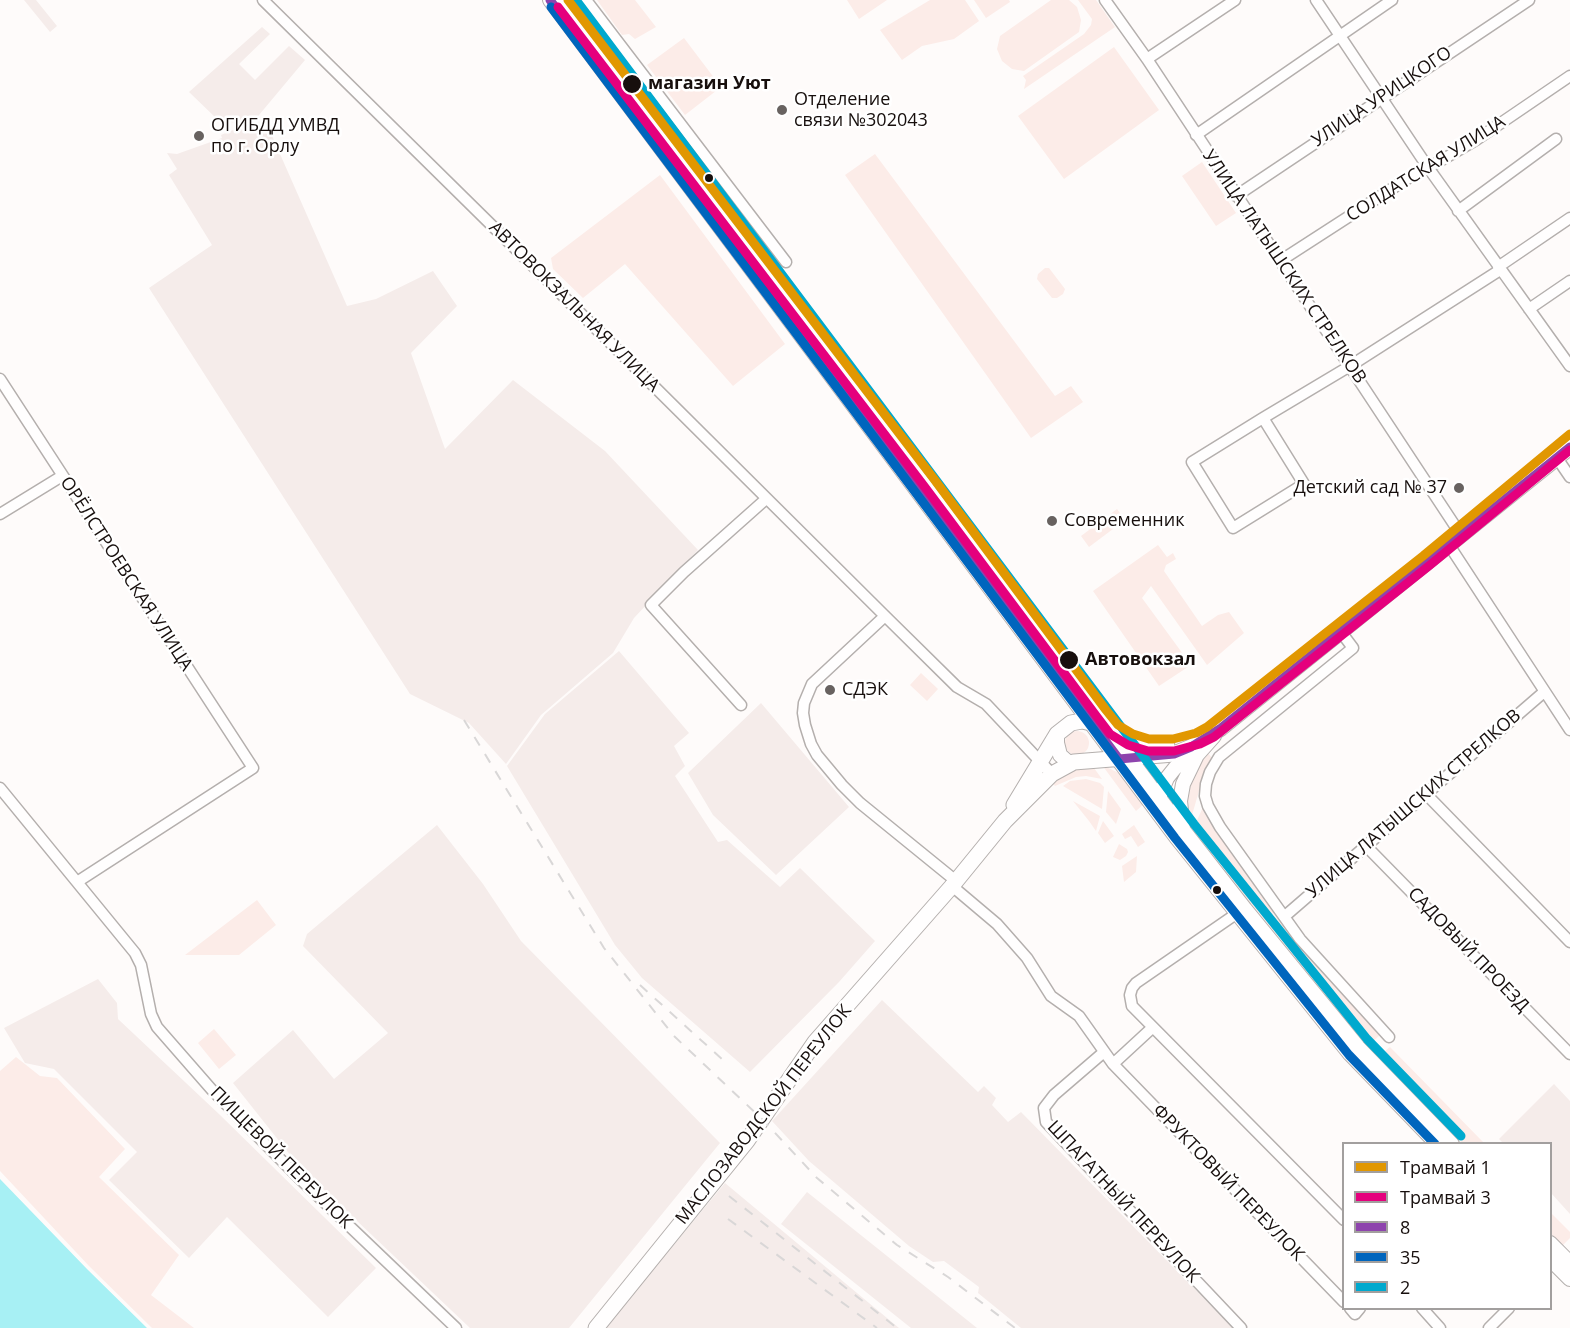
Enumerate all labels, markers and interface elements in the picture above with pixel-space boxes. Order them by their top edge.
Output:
street label: УЛИЦА УРИЦКОГО [1308,42,1456,152]
marker: магазин Уют [621,73,643,95]
place label: магазин Уют [648,73,771,95]
place label: Отделение связи №302043 [794,89,928,132]
marker: Отделение связи №302043 [775,103,789,117]
street label: СОЛДАТСКАЯ УЛИЦА [1342,111,1510,227]
place label: ОГИБДД УМВД по г. Орлу [211,115,340,158]
marker: ОГИБДД УМВД по г. Орлу [192,129,206,143]
street label: УЛИЦА ЛАТЫШСКИХ СТРЕЛКОВ [1198,146,1370,388]
unlabelled marker [703,172,715,184]
street label: АВТОВОКЗАЛЬНАЯ УЛИЦА [484,217,664,397]
street label: ОРЁЛСТРОЕВСКАЯ УЛИЦА [55,473,197,675]
place label: Детский сад № 37 [1293,477,1447,499]
marker: Детский сад № 37 [1452,481,1466,495]
place label: Современник [1064,510,1184,532]
marker: Современник [1045,514,1059,528]
marker: Автовокзал [1058,649,1080,671]
place label: Автовокзал [1085,649,1196,671]
place label: СДЭК [842,679,888,701]
marker: СДЭК [823,683,837,697]
street label: УЛИЦА ЛАТЫШСКИХ СТРЕЛКОВ [1302,705,1526,903]
street label: САДОВЫЙ ПРОЕЗД [1403,883,1533,1017]
unlabelled marker [1211,884,1223,896]
street label: МАСЛОЗАВОДСКОЙ ПЕРЕУЛОК [672,1001,856,1229]
street label: ПИЩЕВОЙ ПЕРЕУЛОК [205,1082,357,1234]
street label: ФРУКТОВЫЙ ПЕРЕУЛОК [1148,1100,1308,1266]
street label: ШПАГАТНЫЙ ПЕРЕУЛОК [1042,1117,1204,1287]
legend [1342,1142,1552,1310]
text: Трамвай 1 [1400,1155,1491,1179]
text: Трамвай 3 [1400,1185,1491,1209]
text: 8 [1400,1215,1410,1239]
text: 35 [1400,1245,1421,1269]
text: 2 [1400,1275,1410,1299]

